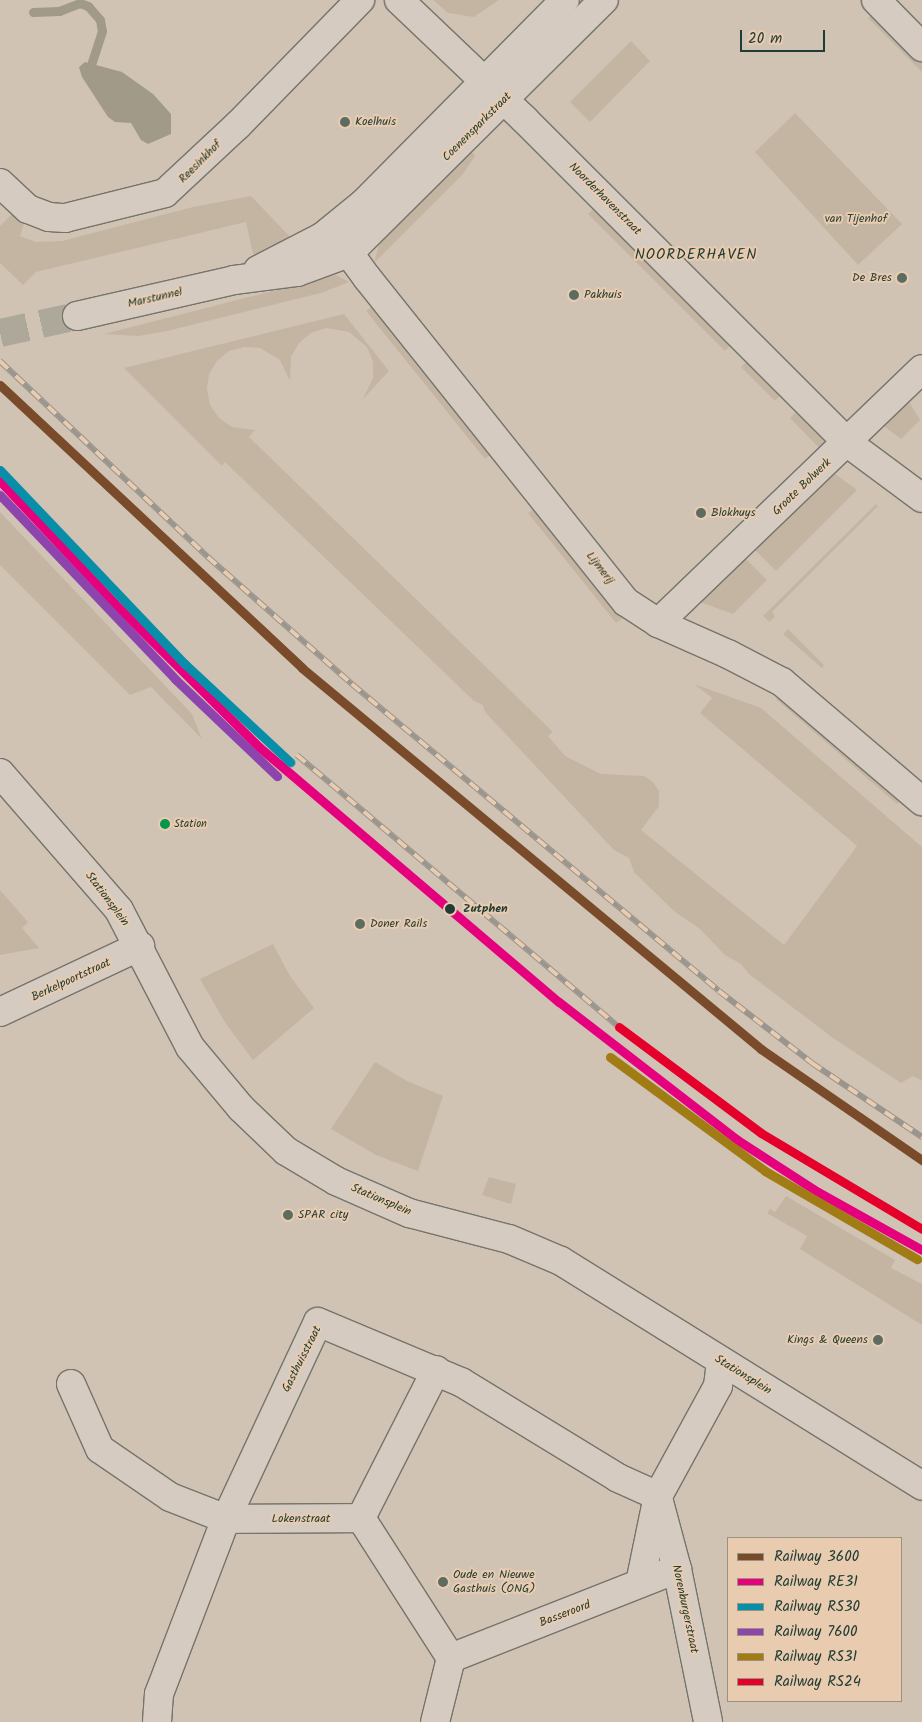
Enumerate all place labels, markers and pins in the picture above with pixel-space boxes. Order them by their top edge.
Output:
place label: Koelhuis [355,115,396,129]
marker: Koelhuis [339,116,351,128]
place label: De Bres [852,271,892,285]
marker: De Bres [896,272,908,284]
place label: Pakhuis [584,288,622,302]
marker: Pakhuis [568,289,580,301]
place label: Blokhuys [711,506,756,520]
marker: Blokhuys [695,507,707,519]
place label: Station [174,817,207,831]
marker: Station [160,819,170,829]
marker: Zutphen [441,900,459,918]
place label: Zutphen [463,902,508,916]
place label: Doner Rails [370,917,427,931]
marker: Doner Rails [354,918,366,930]
place label: SPAR city [298,1208,348,1222]
marker: SPAR city [282,1209,294,1221]
place label: Kings & Queens [787,1333,868,1347]
marker: Kings & Queens [872,1334,884,1346]
place label: Oude en Nieuwe Gasthuis (ONG) [453,1568,535,1596]
marker: Oude en Nieuwe Gasthuis (ONG) [437,1576,449,1588]

